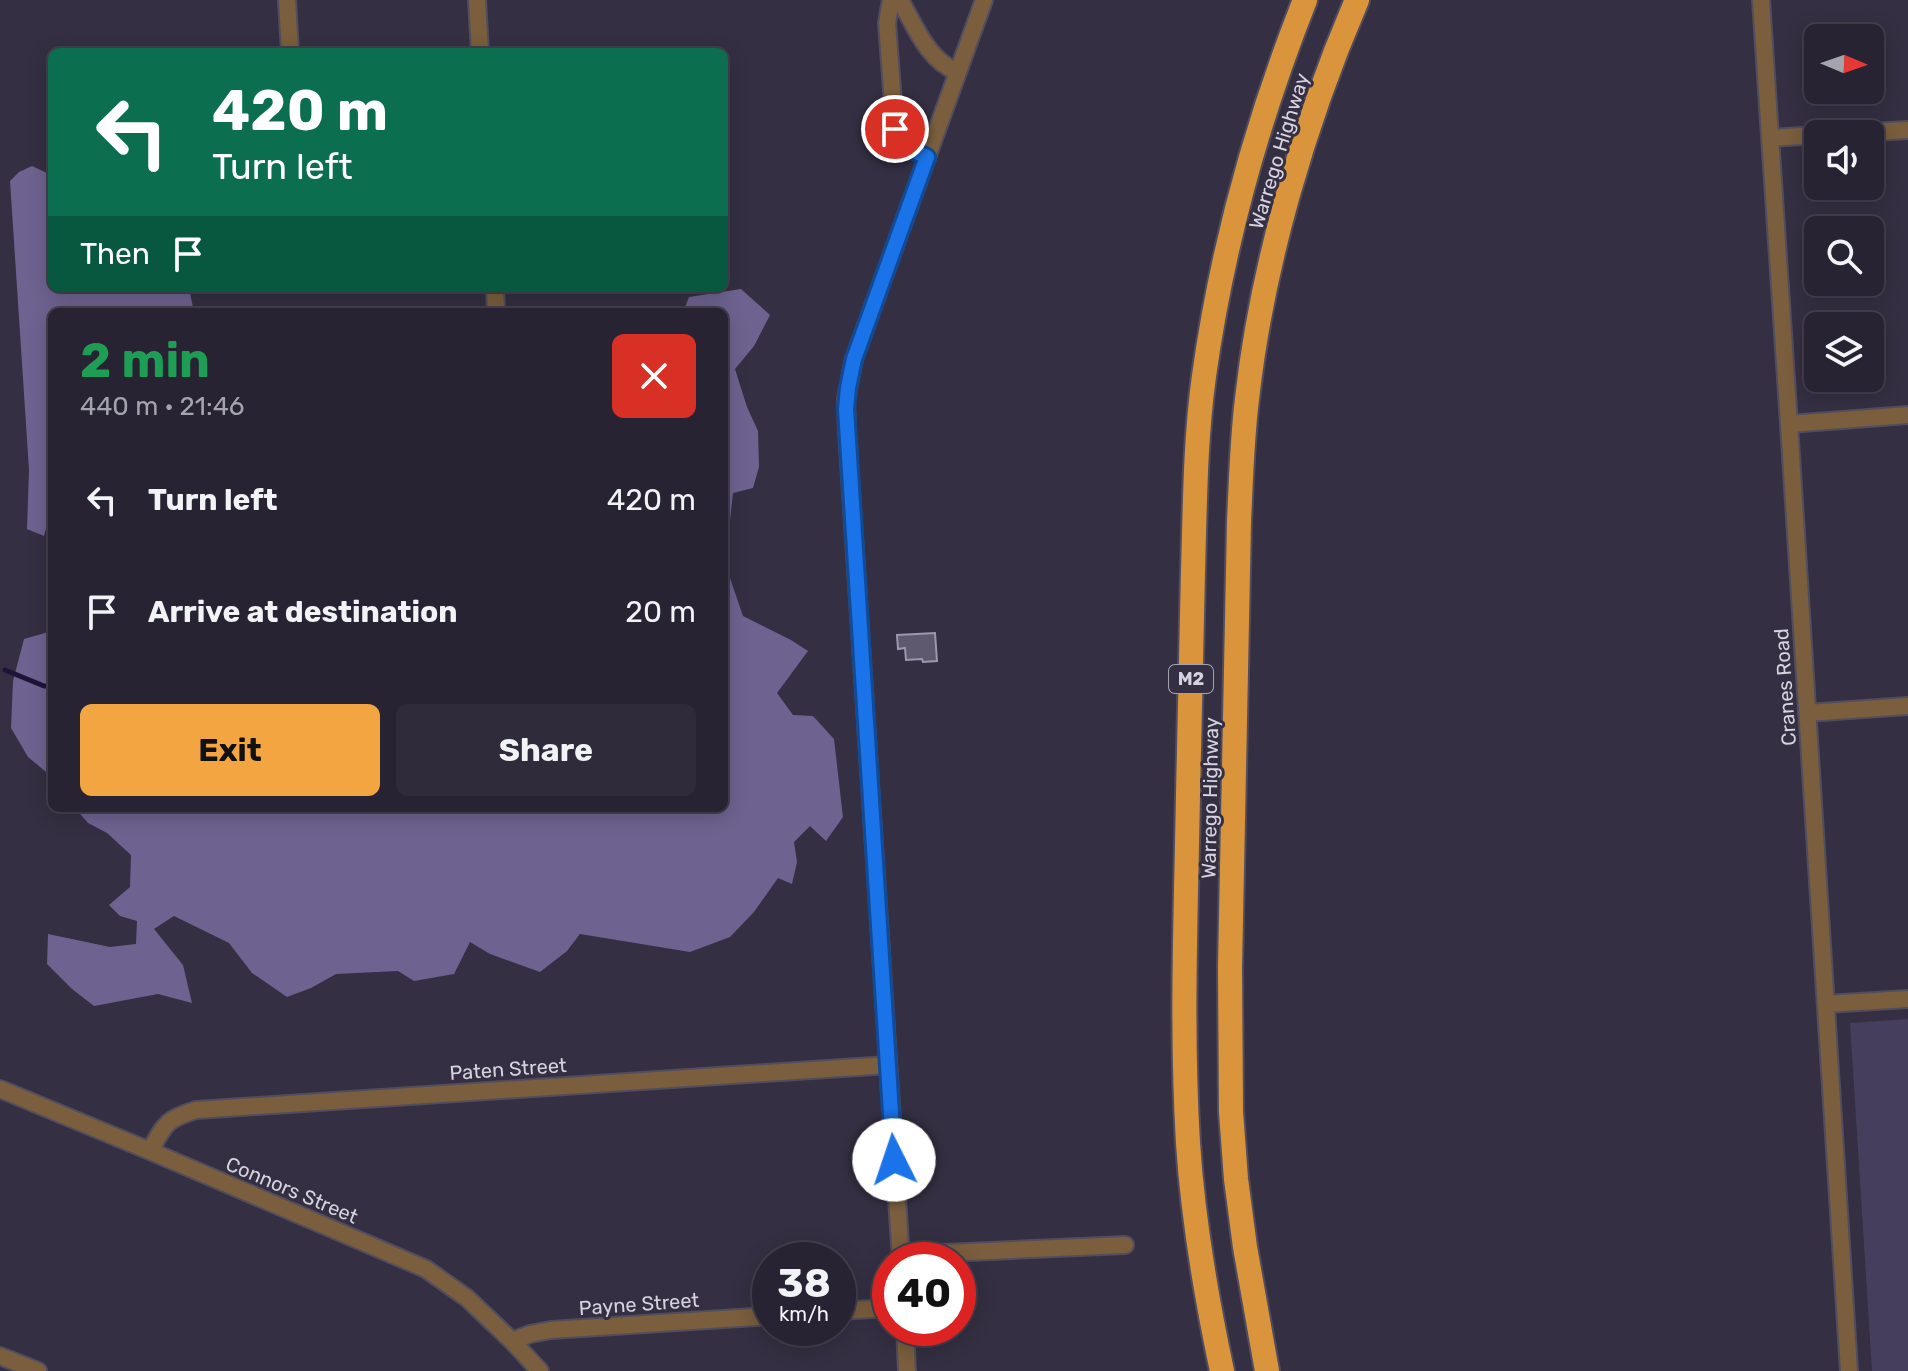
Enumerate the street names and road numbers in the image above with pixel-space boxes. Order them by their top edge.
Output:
street label: Warrego Highway [1244,70,1314,232]
street label: Cranes Road [1769,627,1801,747]
road number: M2 [1169,665,1213,693]
street label: Warrego Highway [1197,717,1223,879]
street label: Paten Street [449,1053,568,1085]
street label: Connors Street [222,1151,362,1229]
street label: Payne Street [578,1288,700,1320]

